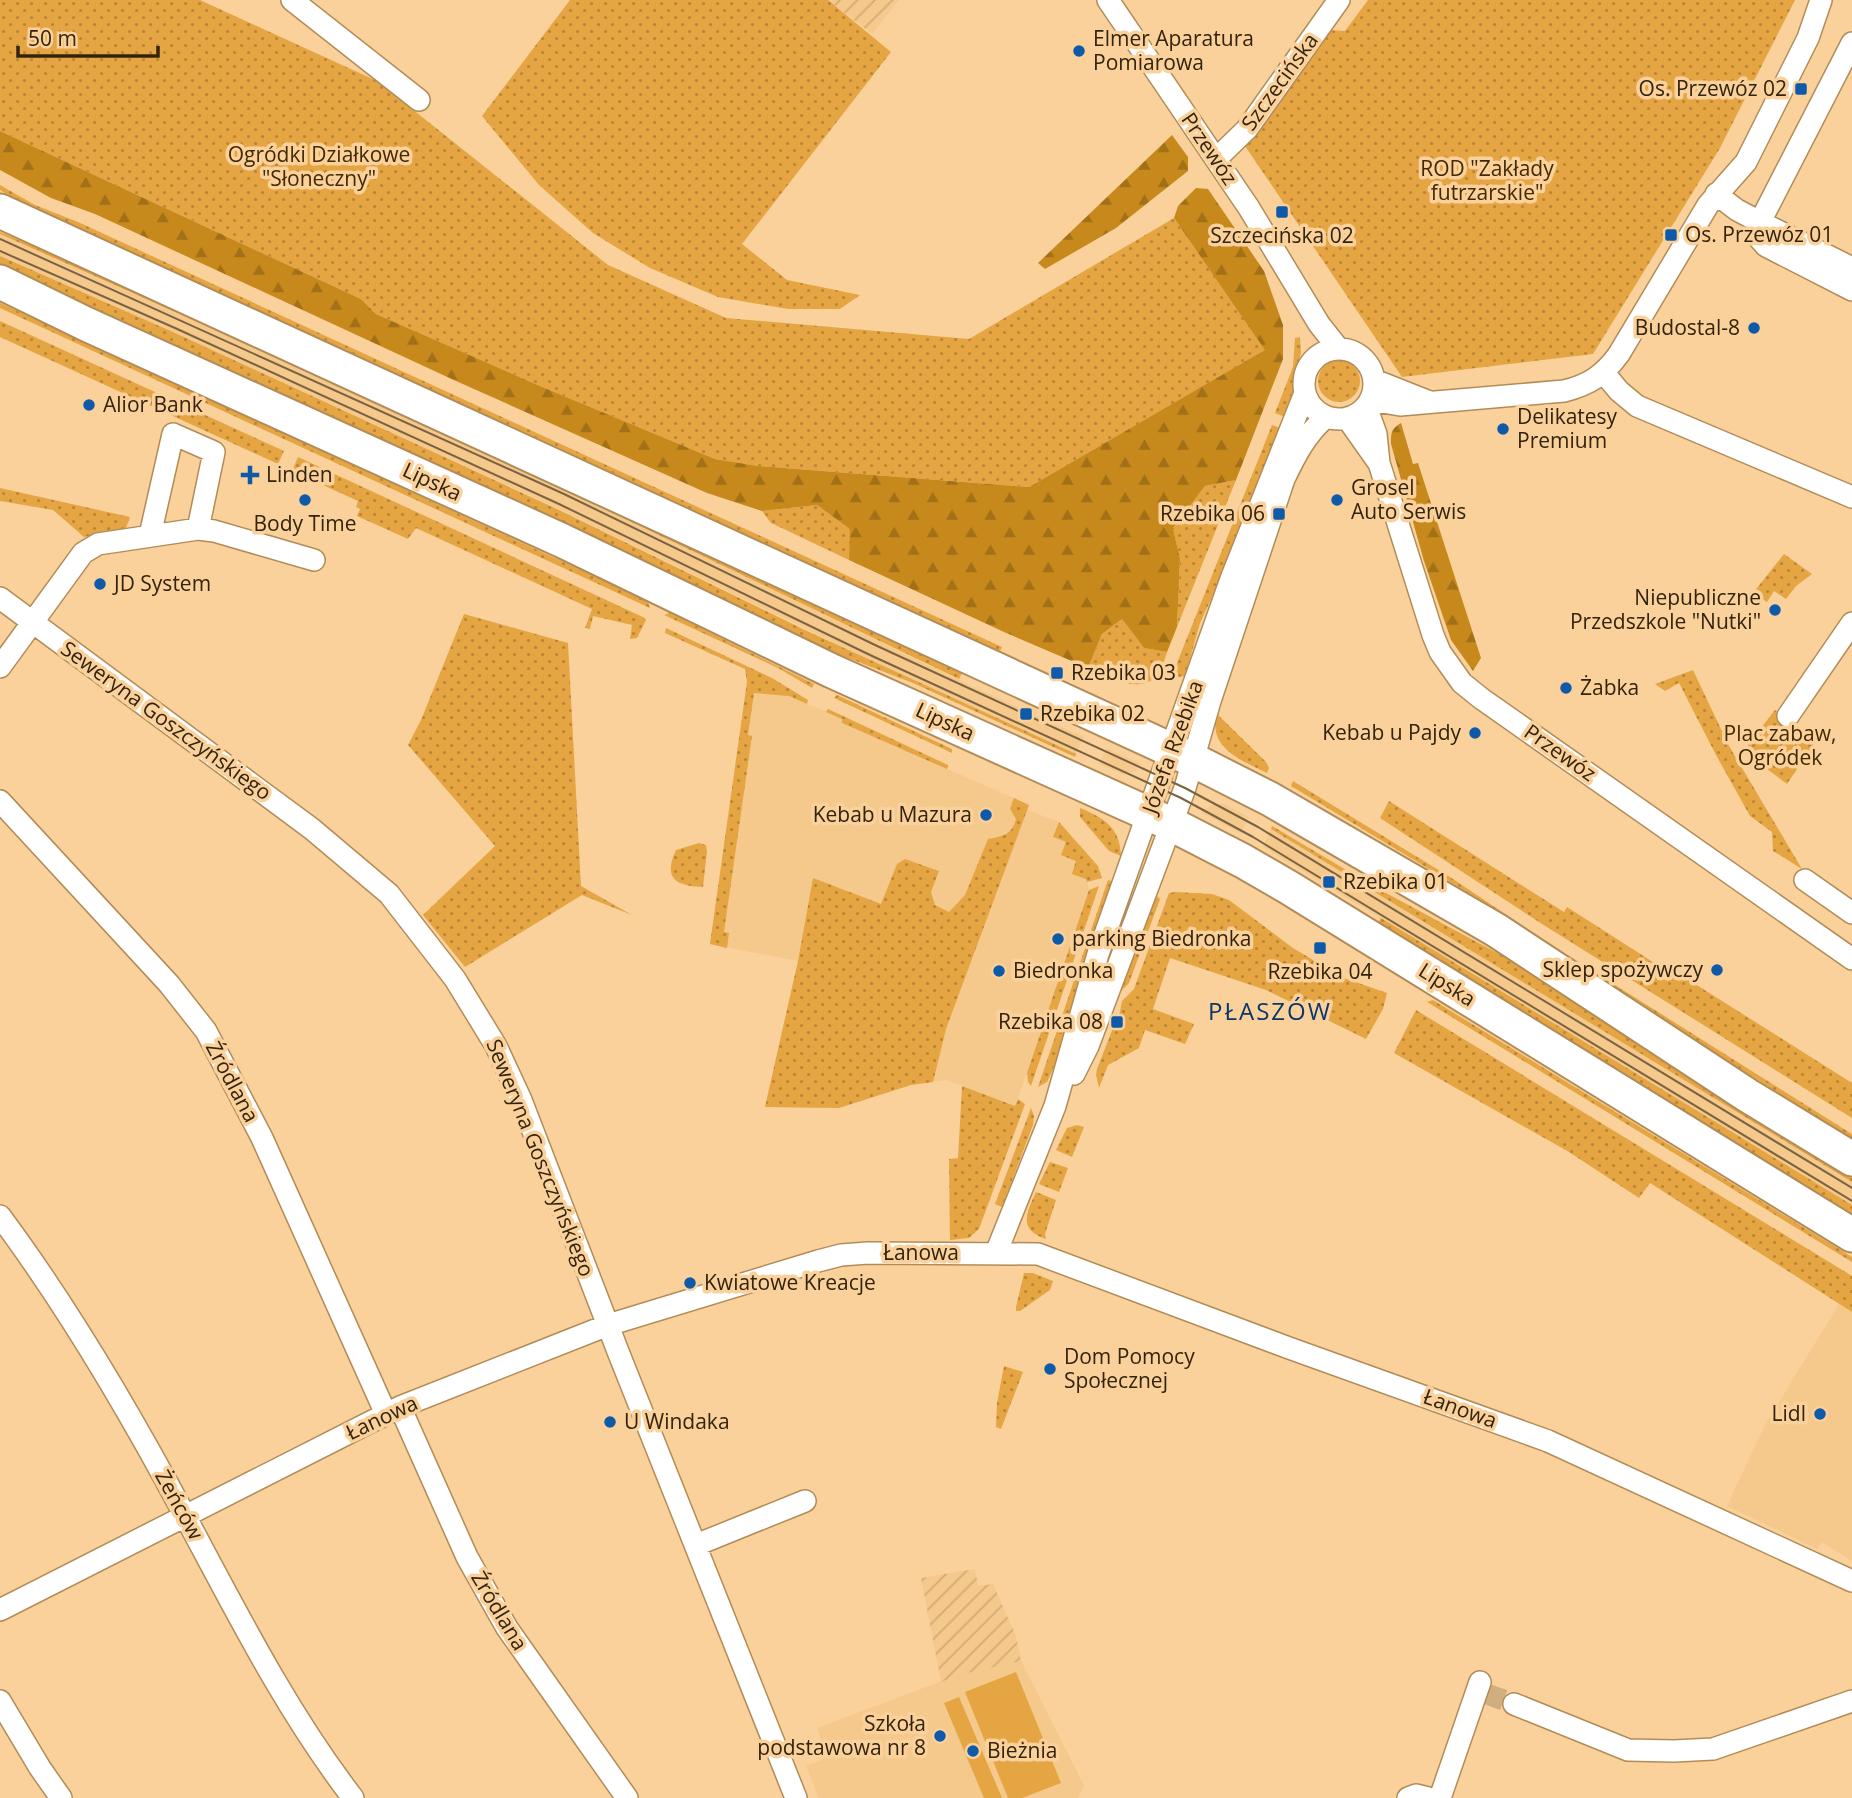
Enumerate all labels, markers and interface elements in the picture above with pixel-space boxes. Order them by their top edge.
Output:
scale bar [18,14,158,58]
text: 50 m [28,24,77,52]
place label: Elmer Aparatura Pomiarowa [1093,24,1254,76]
street label: Szczecińska [1234,27,1324,136]
marker: Elmer Aparatura Pomiarowa [1071,43,1087,59]
place label: Os. Przewóz 02 [1639,74,1787,102]
marker: Os. Przewóz 02 [1793,81,1809,97]
street label: Przewóz [1175,107,1244,190]
park label: Ogródki Działkowe "Słoneczny" [228,140,410,192]
park label: ROD "Zakłady futrzarskie" [1420,154,1554,206]
marker: Szczecińska 02 [1274,204,1290,220]
place label: Os. Przewóz 01 [1685,220,1833,248]
place label: Szczecińska 02 [1210,221,1354,249]
marker: Os. Przewóz 01 [1663,227,1679,243]
place label: Budostal-8 [1635,313,1740,341]
marker: Budostal-8 [1746,320,1762,336]
place label: Alior Bank [103,390,203,418]
marker: Alior Bank [81,397,97,413]
place label: Delikatesy Premium [1517,402,1618,454]
marker: Delikatesy Premium [1495,421,1511,437]
street label: Lipska [398,455,466,507]
place label: Linden [266,460,333,488]
marker: Linden [240,465,260,485]
place label: Grosel Auto Serwis [1351,473,1466,525]
marker: Body Time [297,492,313,508]
marker: Grosel Auto Serwis [1329,492,1345,508]
place label: Rzebika 06 [1160,499,1265,527]
marker: Rzebika 06 [1271,506,1287,522]
place label: Body Time [253,509,357,537]
place label: JD System [112,569,211,597]
marker: JD System [92,576,108,592]
place label: Niepubliczne Przedszkole "Nutki" [1570,583,1761,635]
marker: Niepubliczne Przedszkole "Nutki" [1767,602,1783,618]
street label: Seweryna Goszczyńskiego [56,634,277,806]
place label: Rzebika 03 [1071,658,1176,686]
marker: Rzebika 03 [1049,665,1065,681]
place label: Żabka [1580,673,1639,701]
street label: Józefa Rzebika [1134,676,1209,819]
marker: Żabka [1558,680,1574,696]
street label: Lipska [911,695,979,747]
place label: Rzebika 02 [1040,699,1145,727]
marker: Rzebika 02 [1018,706,1034,722]
street label: Przewóz [1519,717,1602,787]
place label: Kebab u Pajdy [1322,718,1461,746]
park label: Plac zabaw, Ogródek [1724,719,1836,771]
marker: Kebab u Pajdy [1467,725,1483,741]
place label: Kebab u Mazura [813,800,972,828]
marker: Kebab u Mazura [978,807,994,823]
place label: Rzebika 01 [1343,867,1448,895]
marker: Rzebika 01 [1321,874,1337,890]
place label: parking Biedronka [1072,924,1251,952]
marker: parking Biedronka [1050,931,1066,947]
marker: Rzebika 04 [1312,940,1328,956]
place label: Sklep spożywczy [1543,955,1703,983]
place label: Biedronka [1013,956,1113,984]
street label: Lipska [1414,956,1481,1012]
place label: Rzebika 04 [1268,957,1372,985]
marker: Sklep spożywczy [1709,962,1725,978]
marker: Biedronka [991,963,1007,979]
district label: PŁASZÓW [1208,994,1332,1027]
place label: Rzebika 08 [998,1007,1103,1035]
marker: Rzebika 08 [1109,1014,1125,1030]
street label: Seweryna Goszczyńskiego [480,1035,601,1280]
street label: Źródlana [200,1036,266,1127]
street label: Łanowa [883,1238,959,1266]
place label: Kwiatowe Kreacje [704,1268,876,1296]
marker: Kwiatowe Kreacje [682,1275,698,1291]
place label: Dom Pomocy Społecznej [1064,1342,1195,1394]
marker: Dom Pomocy Społecznej [1042,1361,1058,1377]
street label: Łanowa [1420,1382,1501,1434]
street label: Łanowa [341,1388,422,1446]
place label: Lidl [1772,1399,1806,1427]
marker: Lidl [1812,1406,1828,1422]
place label: U Windaka [624,1407,730,1435]
marker: U Windaka [602,1414,618,1430]
street label: Żeńców [149,1465,211,1545]
street label: Źródlana [465,1566,534,1655]
place label: Szkoła podstawowa nr 8 [757,1709,926,1761]
marker: Szkoła podstawowa nr 8 [932,1728,948,1744]
place label: Bieżnia [987,1736,1057,1764]
marker: Bieżnia [965,1743,981,1759]

